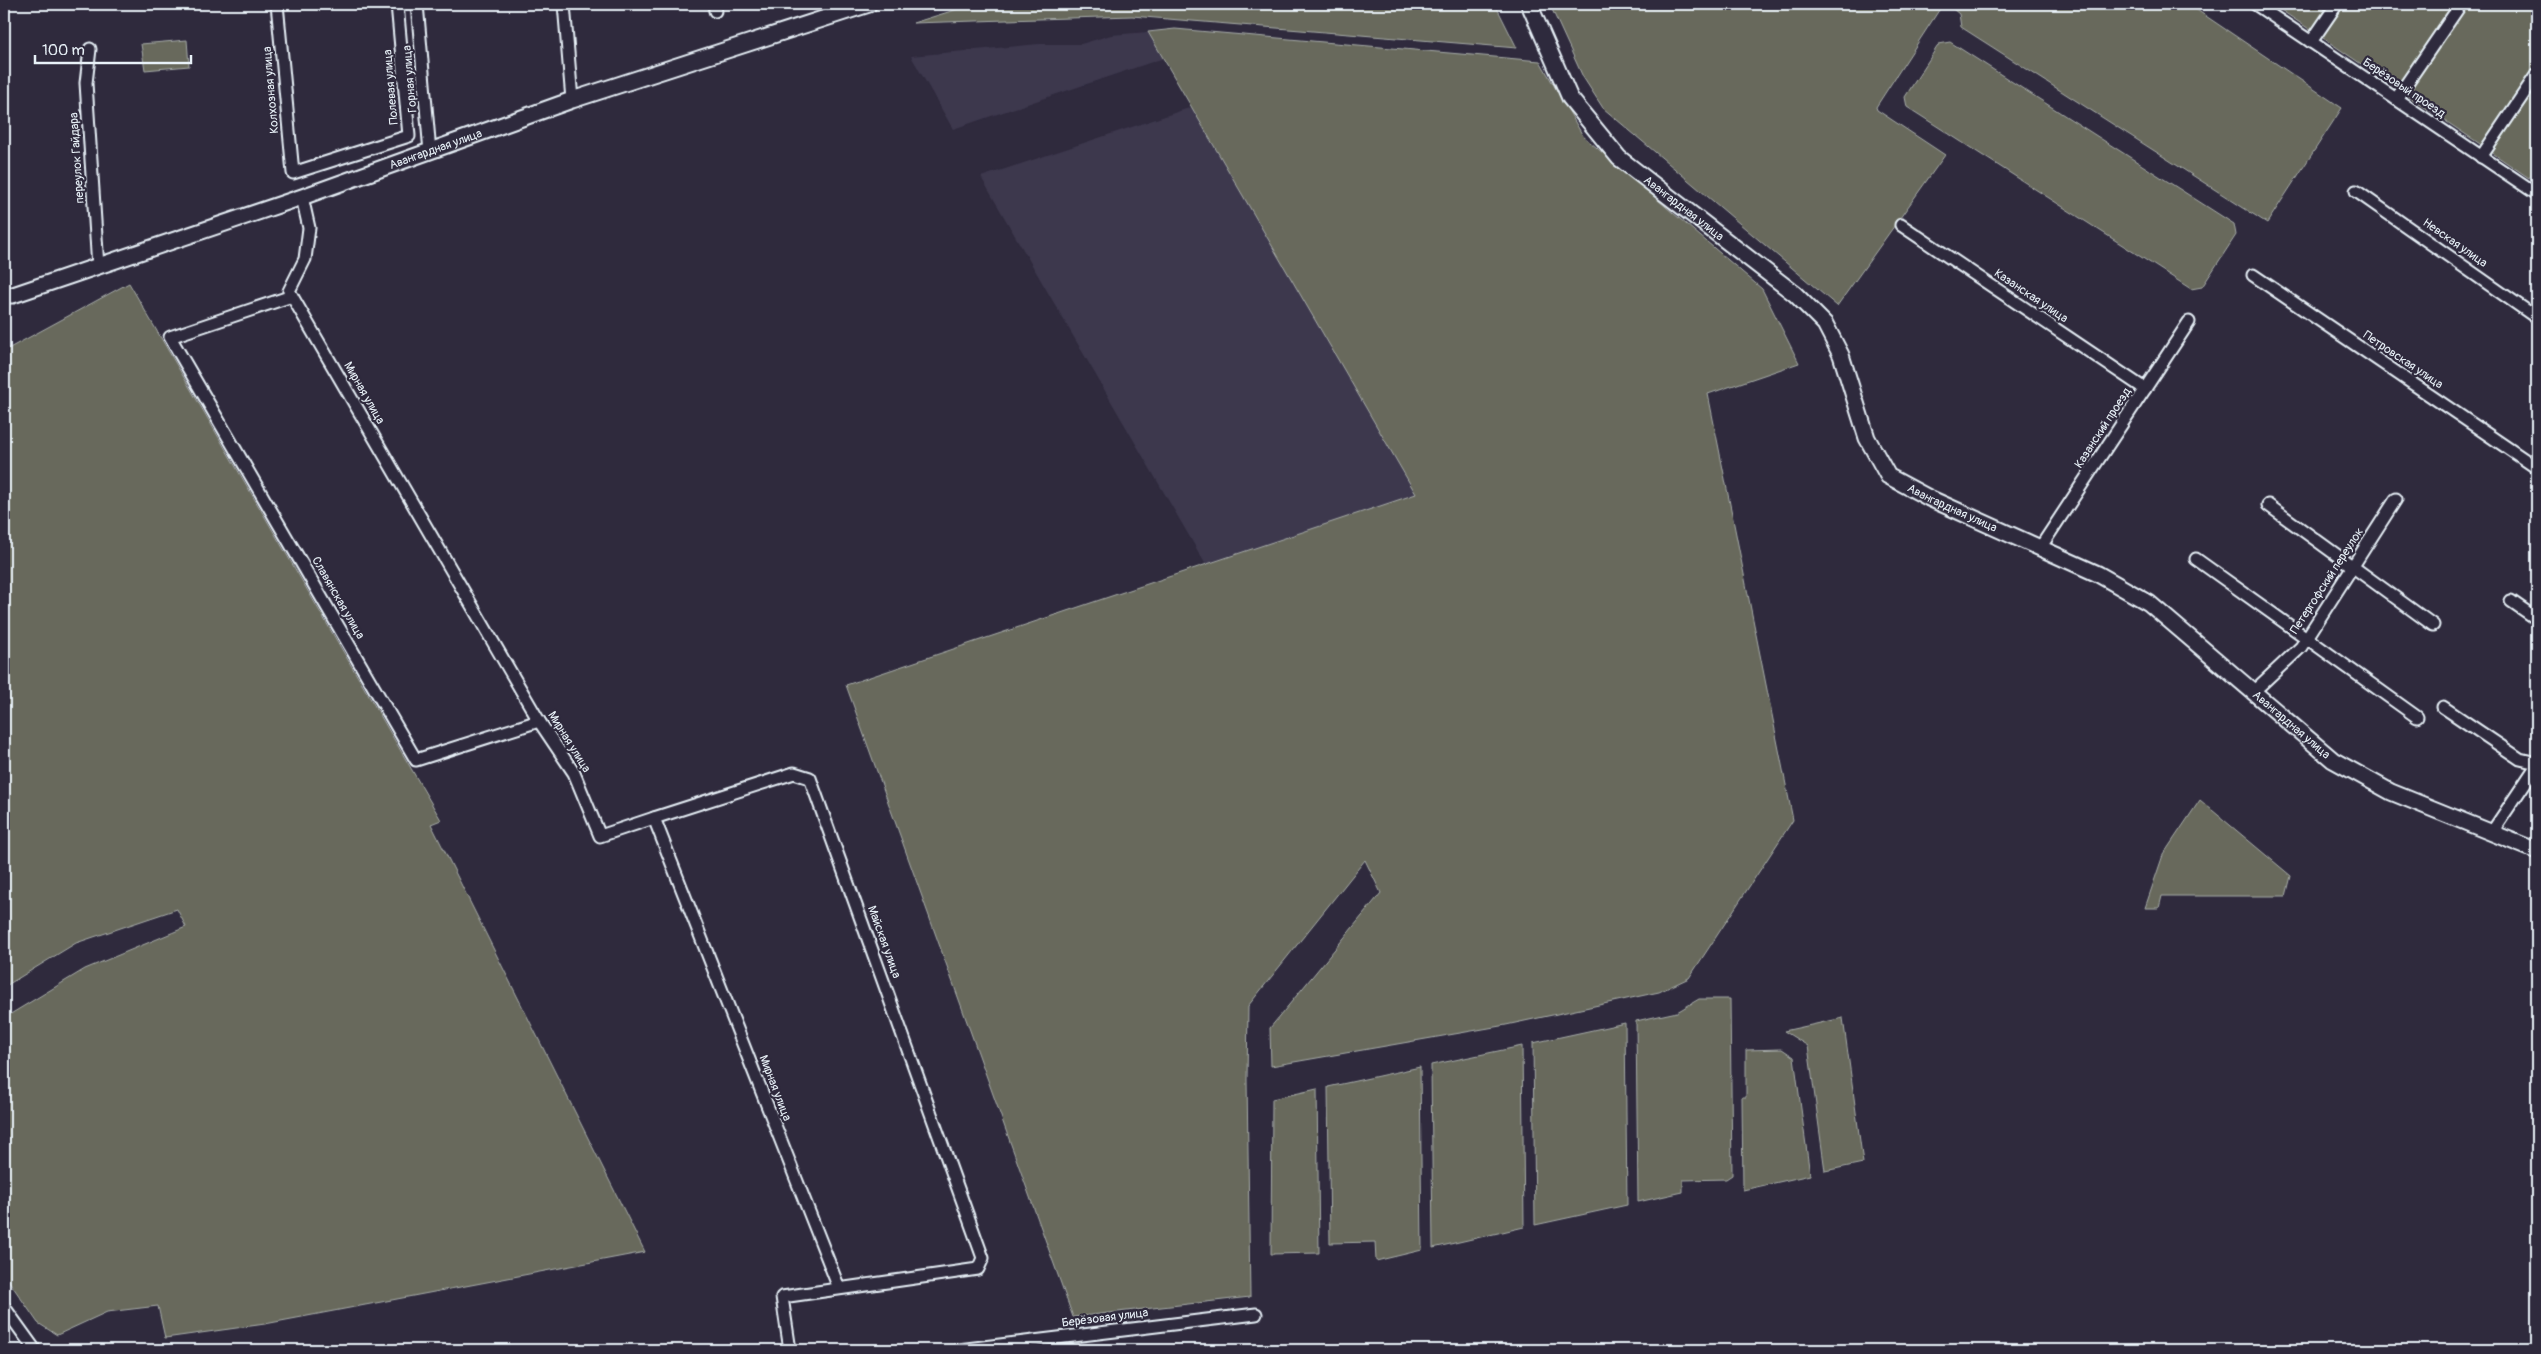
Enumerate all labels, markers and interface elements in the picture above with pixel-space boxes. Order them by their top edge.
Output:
scale bar [35,32,191,64]
text: 100 m [42,41,85,60]
street label: Горная улица [400,44,420,113]
street label: Колхозная улица [260,45,282,134]
street label: Полевая улица [380,48,402,125]
street label: Берёзовый проезд [2360,55,2449,122]
street label: переулок Гайдара [66,111,88,204]
street label: Авангардная улица [387,125,484,173]
street label: Авангардная улица [1641,172,1727,244]
street label: Невская улица [2420,215,2491,271]
street label: Казанская улица [1991,266,2071,326]
street label: Петровская улица [2360,328,2446,392]
street label: Мирная улица [340,359,388,427]
street label: Казанский проезд [2071,384,2135,471]
street label: Авангардная улица [1905,480,2000,535]
street label: Петергофский переулок [2287,525,2367,637]
street label: Славянская улица [308,554,368,642]
street label: Авангардная улица [2250,687,2334,762]
street label: Мирная улица [544,709,594,776]
street label: Майская улица [864,904,904,981]
street label: Мирная улица [756,1053,795,1123]
street label: Берёзовая улица [1061,1305,1150,1331]

